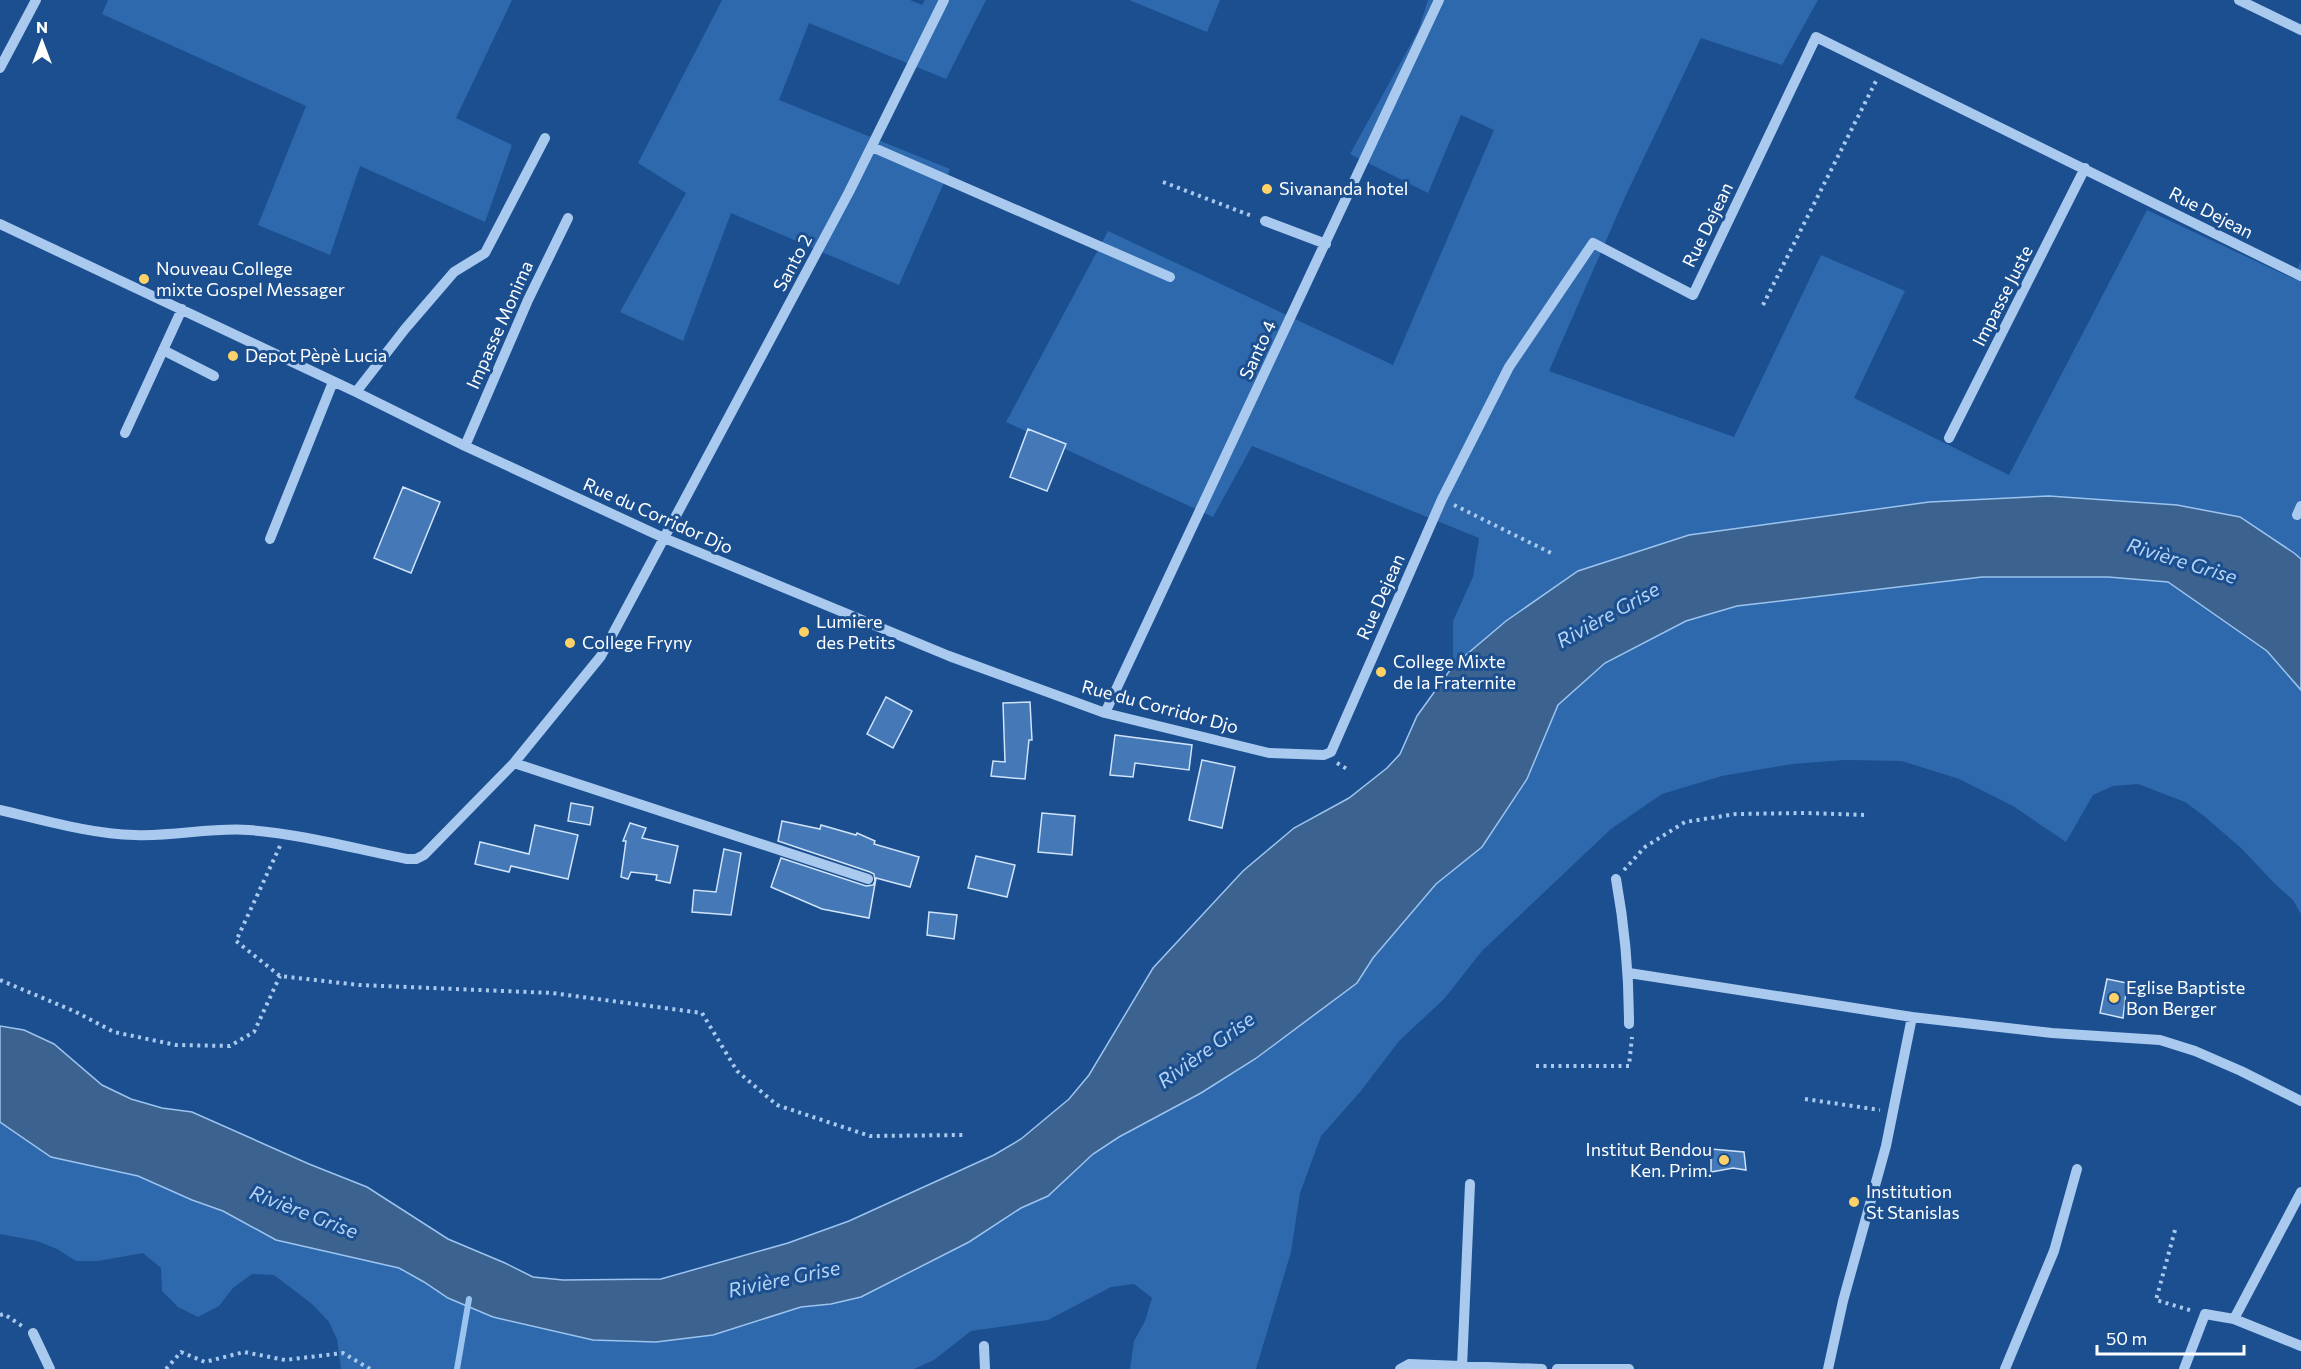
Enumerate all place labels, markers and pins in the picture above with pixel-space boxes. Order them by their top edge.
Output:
place label: Sivananda hotel [1279,177,1408,199]
marker: Sivananda hotel [1260,182,1274,196]
place label: Nouveau College mixte Gospel Messager [156,257,345,300]
marker: Nouveau College mixte Gospel Messager [137,272,151,286]
place label: Depot Pèpè Lucia [245,344,387,366]
marker: Depot Pèpè Lucia [226,349,240,363]
place label: Lumiere des Petits [816,610,895,653]
marker: Lumiere des Petits [797,625,811,639]
place label: College Fryny [582,631,692,653]
marker: College Fryny [563,636,577,650]
place label: College Mixte de la Fraternite [1393,650,1516,693]
marker: College Mixte de la Fraternite [1374,665,1388,679]
place label: Eglise Baptiste Bon Berger [2126,976,2245,1019]
marker: Eglise Baptiste Bon Berger [2107,991,2121,1005]
place label: Institut Bendou Ken. Prim. [1586,1138,1712,1181]
marker: Institut Bendou Ken. Prim. [1717,1153,1731,1167]
place label: Institution St Stanislas [1866,1180,1960,1223]
marker: Institution St Stanislas [1847,1195,1861,1209]

